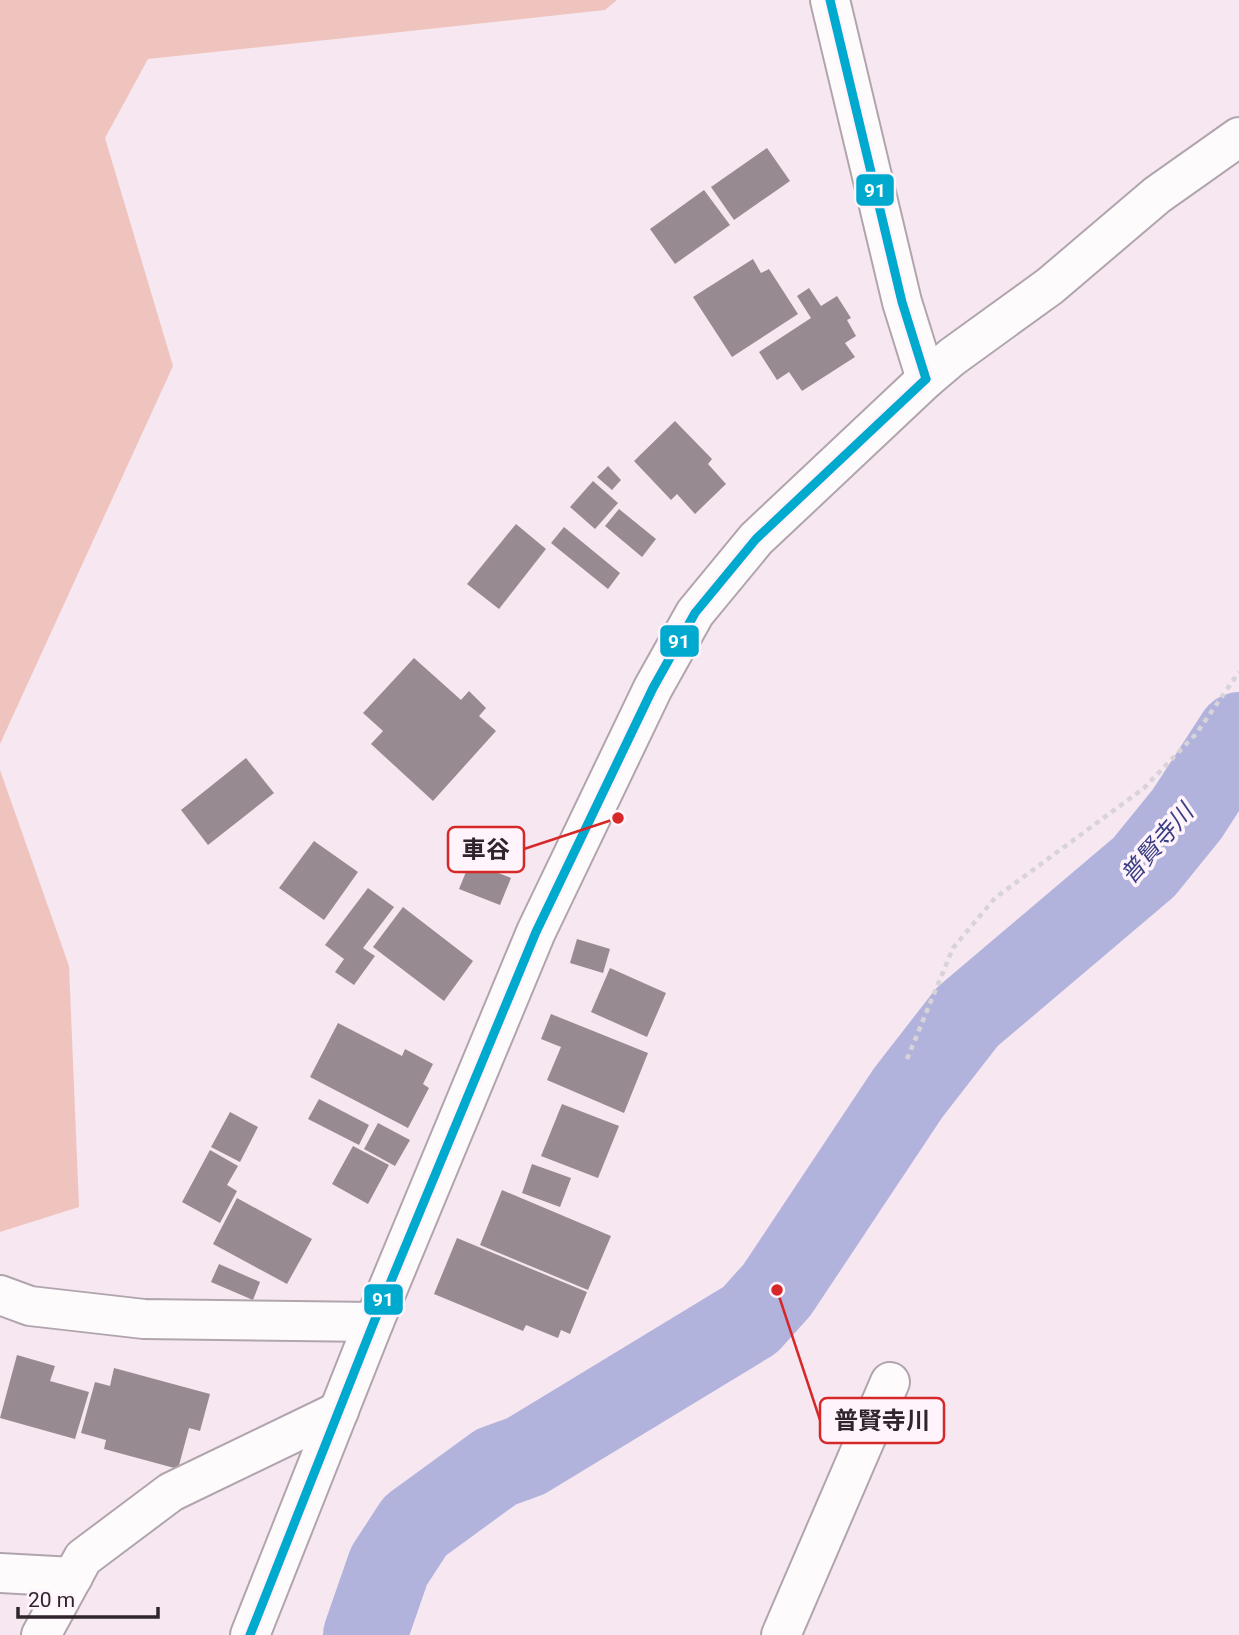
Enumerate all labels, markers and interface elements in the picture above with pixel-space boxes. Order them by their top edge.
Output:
line badge: 91 [855,173,895,207]
text: 91 [864,179,886,202]
line badge: 91 [659,624,700,658]
text: 91 [668,630,690,653]
water label: 普賢寺川 [1115,796,1201,889]
callout: 車谷 [448,827,524,872]
text: 車谷 [462,836,510,864]
line badge: 91 [363,1283,404,1316]
text: 91 [372,1288,394,1311]
callout: 普賢寺川 [820,1398,944,1443]
text: 普賢寺川 [834,1407,930,1435]
scale bar [18,1576,158,1620]
text: 20 m [28,1588,75,1612]

